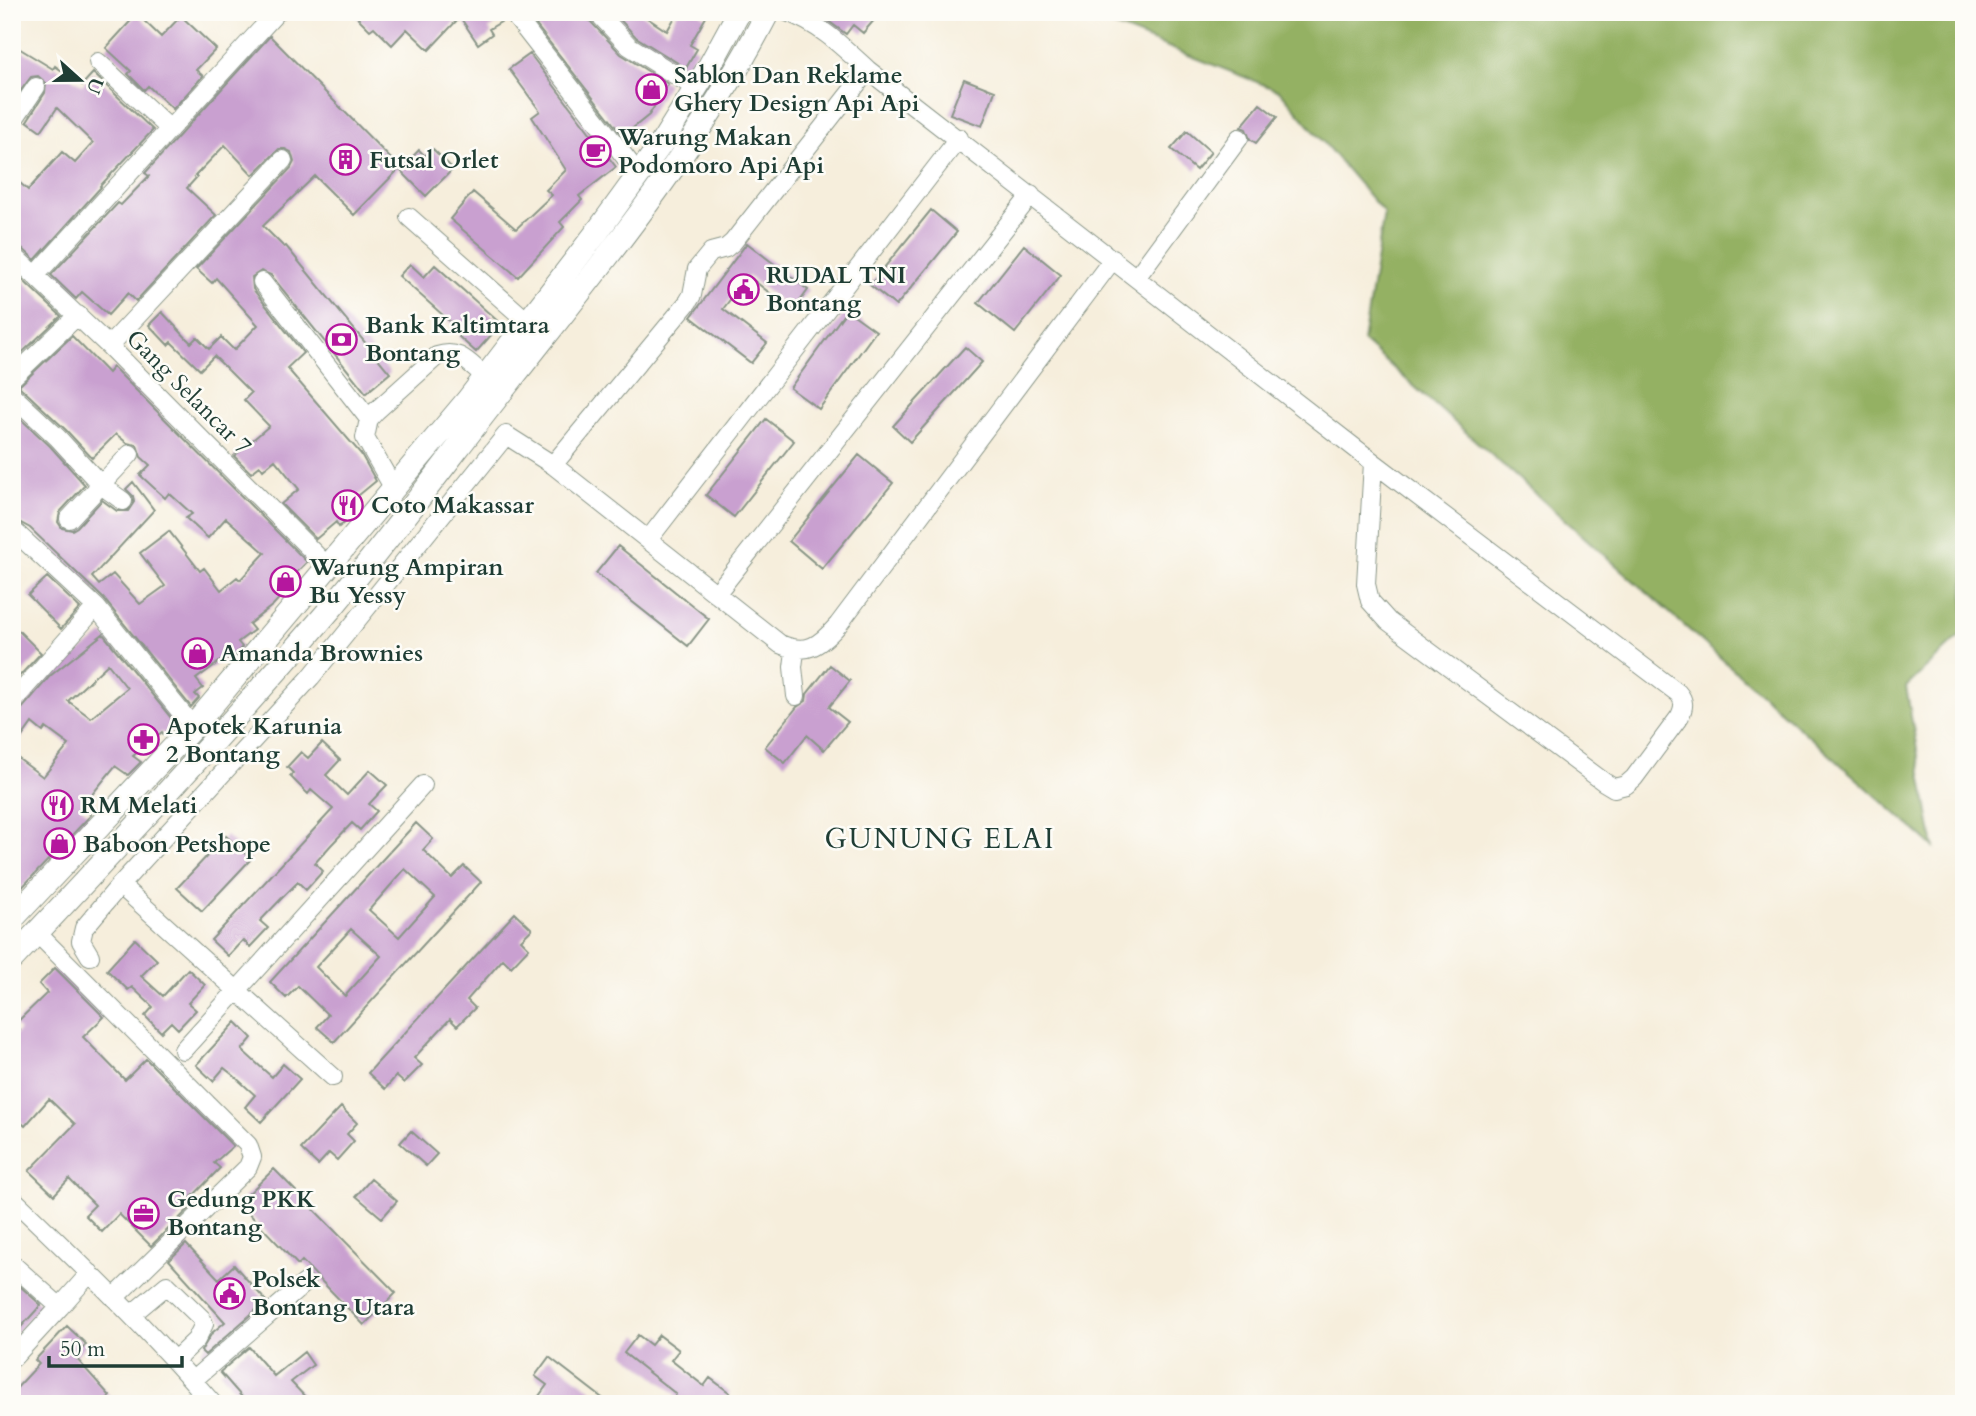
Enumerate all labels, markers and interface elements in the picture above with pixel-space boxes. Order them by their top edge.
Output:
north arrow [46,46,116,116]
place label: Sablon Dan Reklame Ghery Design Api Api [674,59,920,120]
shop icon: Sablon Dan Reklame Ghery Design Api Api [634,72,668,106]
text: U [80,74,110,98]
place label: Warung Makan Podomoro Api Api [617,121,824,182]
cafe icon: Warung Makan Podomoro Api Api [578,134,612,168]
building icon: Futsal Orlet [329,143,363,177]
place label: Futsal Orlet [369,144,499,177]
place label: RUDAL TNI Bontang [766,259,906,320]
public building icon: RUDAL TNI Bontang [726,272,760,306]
place label: Bank Kaltimtara Bontang [365,309,550,370]
street label: Gang Selancar 7 [119,322,259,462]
bank icon: Bank Kaltimtara Bontang [325,322,359,356]
restaurant icon: Coto Makassar [331,488,365,522]
place label: Coto Makassar [371,489,534,522]
place label: Warung Ampiran Bu Yessy [308,551,504,612]
shop icon: Warung Ampiran Bu Yessy [269,564,303,598]
shop icon: Amanda Brownies [180,636,214,670]
place label: Amanda Brownies [220,637,423,670]
place label: Apotek Karunia 2 Bontang [166,710,342,771]
pharmacy icon: Apotek Karunia 2 Bontang [126,723,160,757]
restaurant icon: RM Melati [40,788,74,822]
place label: RM Melati [80,789,198,822]
district label: GUNUNG ELAI [824,820,1056,858]
shop icon: Baboon Petshope [43,827,77,861]
place label: Baboon Petshope [83,828,271,861]
place label: Gedung PKK Bontang [167,1183,316,1244]
office icon: Gedung PKK Bontang [127,1196,161,1230]
place label: Polsek Bontang Utara [252,1263,415,1324]
public building icon: Polsek Bontang Utara [212,1276,246,1310]
scale bar [49,1325,182,1369]
text: 50 m [60,1335,105,1364]

